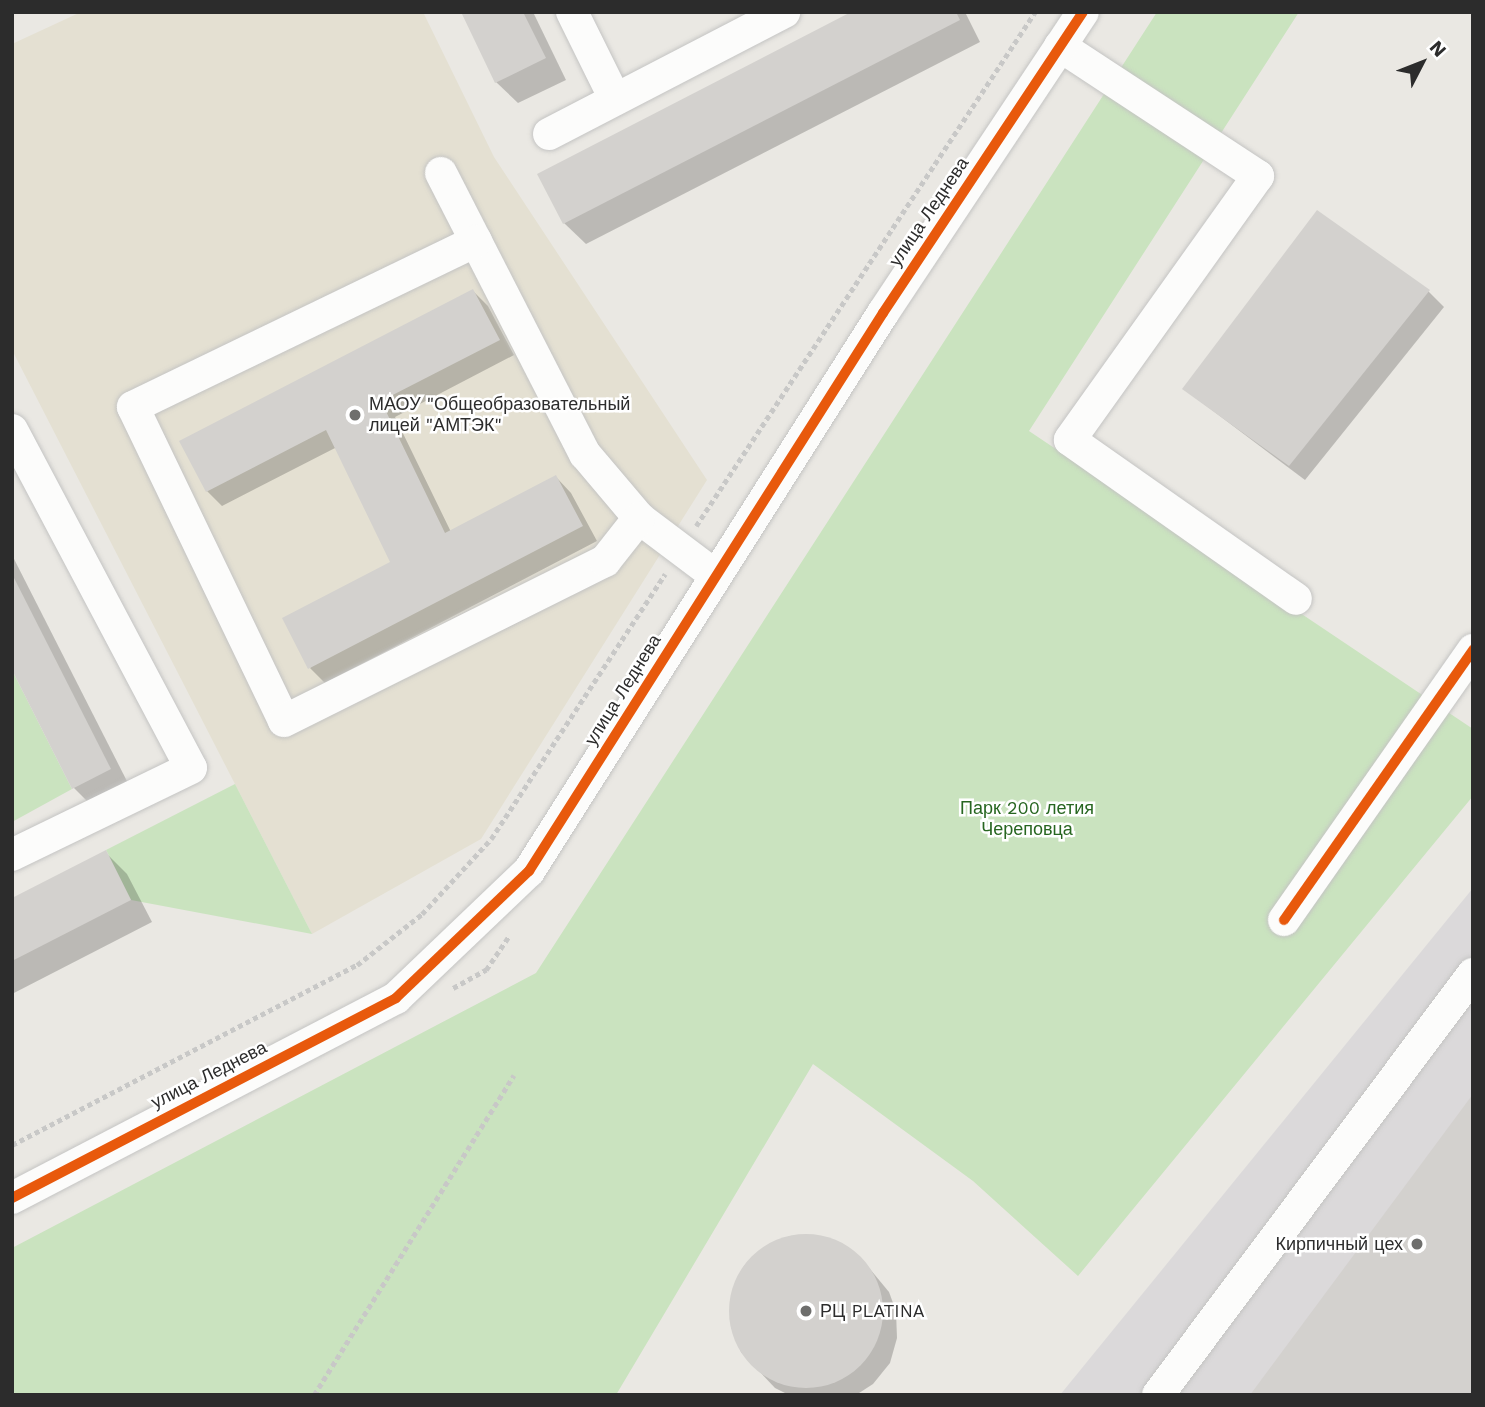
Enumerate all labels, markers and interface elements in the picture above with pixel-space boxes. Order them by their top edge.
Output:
north arrow [1387,28,1457,98]
text: N [1425,36,1451,62]
street label: улица Леднева [885,153,973,271]
place label: МАОУ "Общеобразовательный лицей "АМТЭК" [369,394,630,436]
marker: МАОУ "Общеобразовательный лицей "АМТЭК" [347,407,363,423]
street label: улица Леднева [580,630,666,750]
park label: Парк 200 летия Череповца [960,798,1094,840]
street label: улица Леднева [148,1037,270,1113]
place label: Кирпичный цех [1275,1233,1403,1255]
marker: Кирпичный цех [1409,1236,1425,1252]
place label: РЦ PLATINA [820,1300,925,1322]
marker: РЦ PLATINA [798,1303,814,1319]

